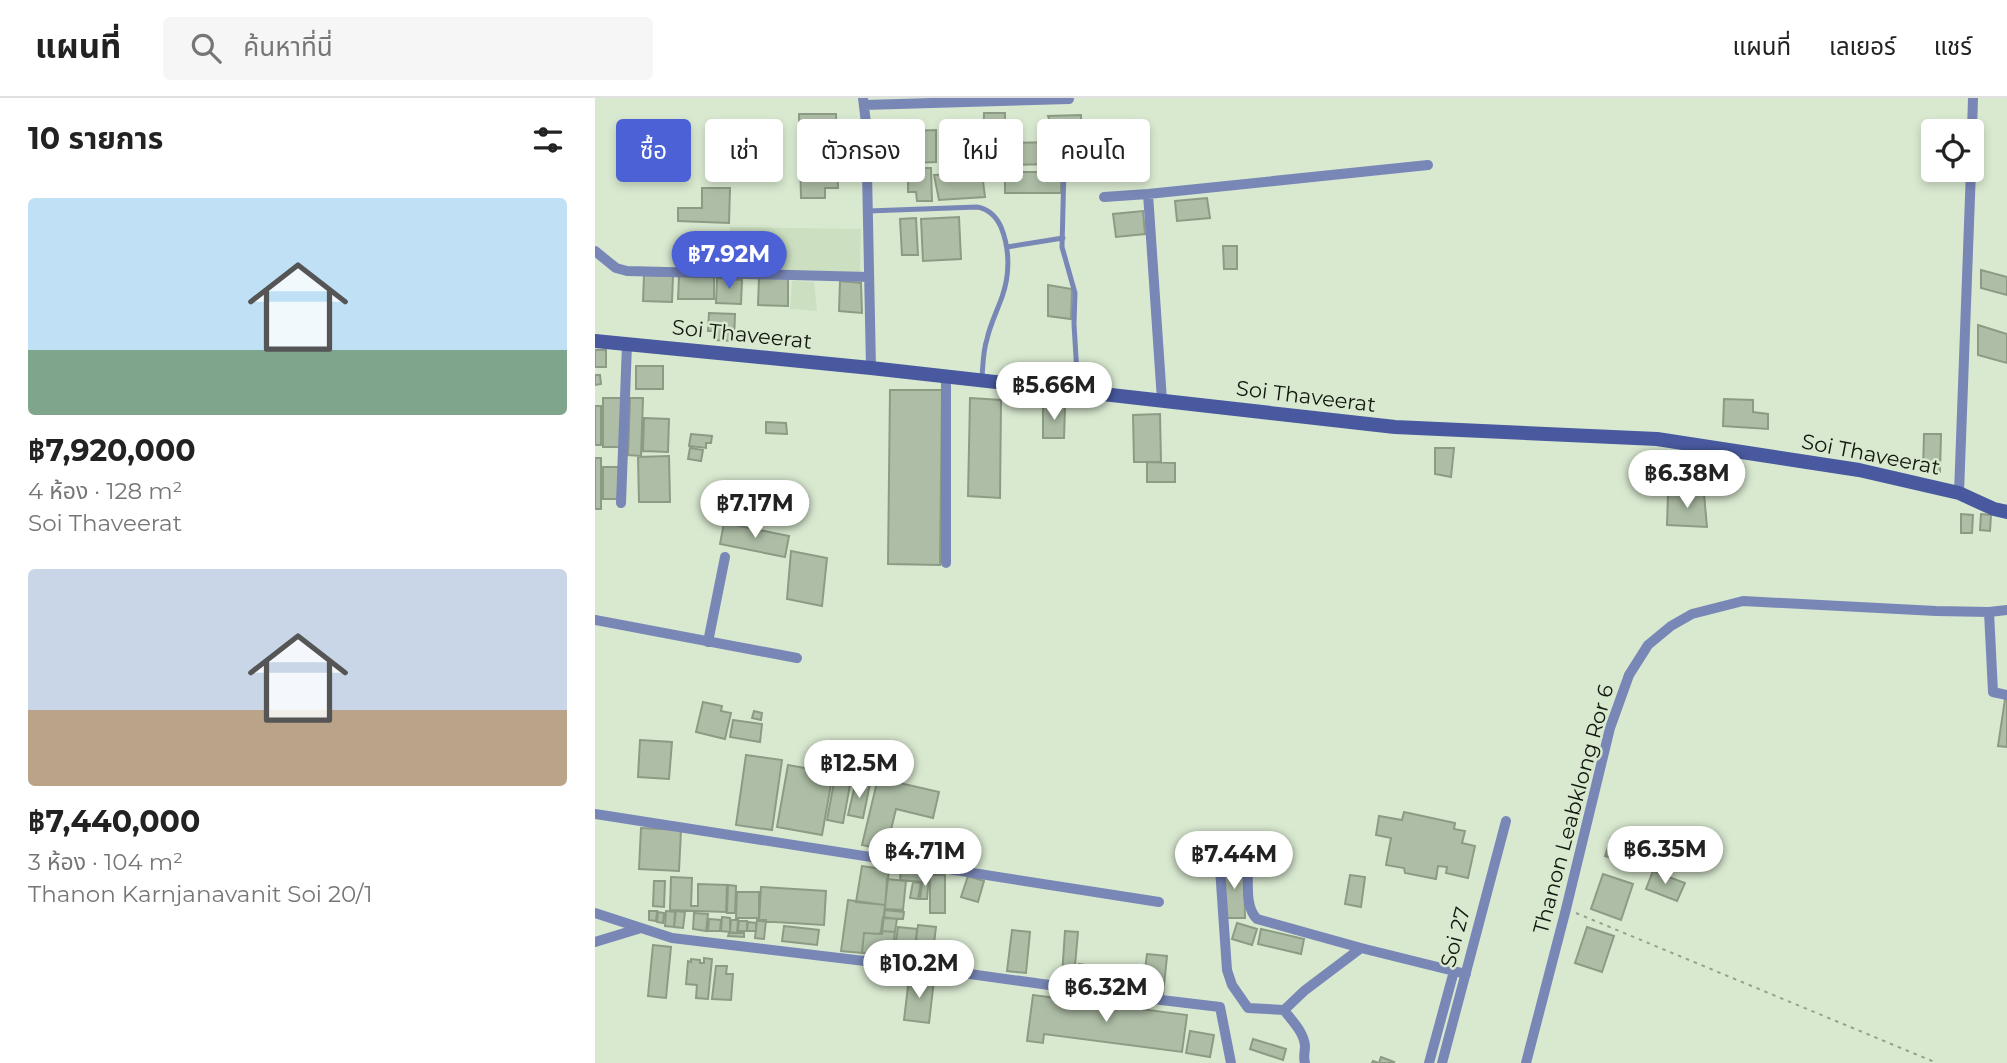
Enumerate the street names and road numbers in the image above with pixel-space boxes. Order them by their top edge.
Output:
street label: Soi Thaveerat [671,314,813,354]
street label: Soi Thaveerat [1235,375,1377,417]
street label: Soi Thaveerat [1800,428,1942,480]
street label: Thanon Leabklong Ror 6 [1528,681,1618,937]
street label: Soi 27 [1435,904,1475,970]

